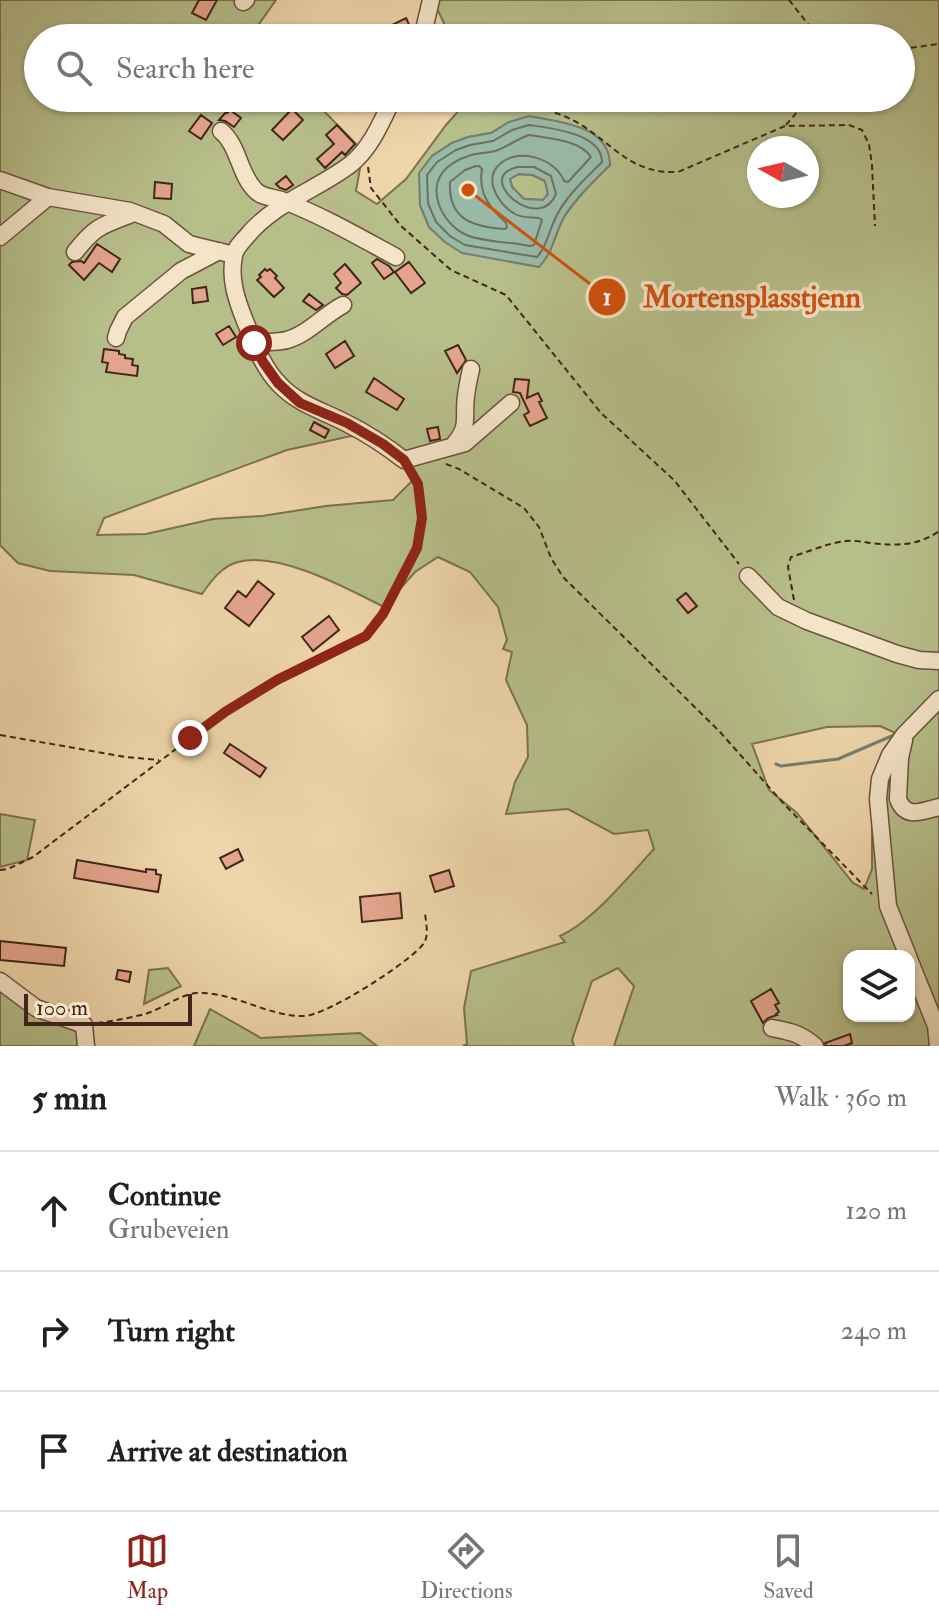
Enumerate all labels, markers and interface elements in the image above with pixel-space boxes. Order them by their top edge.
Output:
search box [24,24,915,112]
icon: search [52,46,96,90]
text: Search here [116,50,255,87]
north arrow [747,136,819,208]
callout: Mortensplasstjenn [587,270,877,324]
text: Mortensplasstjenn [642,279,861,316]
text: 1 [603,282,611,313]
route start [236,325,272,361]
route end [172,720,208,756]
map controls [843,950,915,1022]
button: layers [843,950,915,1022]
scale bar [24,990,192,1026]
text: 100 m [36,994,88,1022]
text: 5 min [32,1077,107,1120]
text: Walk · 360 m [775,1082,907,1114]
text: Continue [108,1177,221,1214]
icon: ahead [32,1189,76,1233]
text: 120 m [846,1195,907,1227]
text: Grubeveien [108,1214,229,1246]
icon: right [32,1309,76,1353]
text: Turn right [108,1313,235,1350]
text: 240 m [841,1315,907,1347]
icon: arrive [32,1429,76,1473]
text: Arrive at destination [108,1433,348,1470]
tab: Map [125,1529,169,1605]
tab: Directions [420,1529,513,1605]
tab: Saved [763,1529,814,1605]

